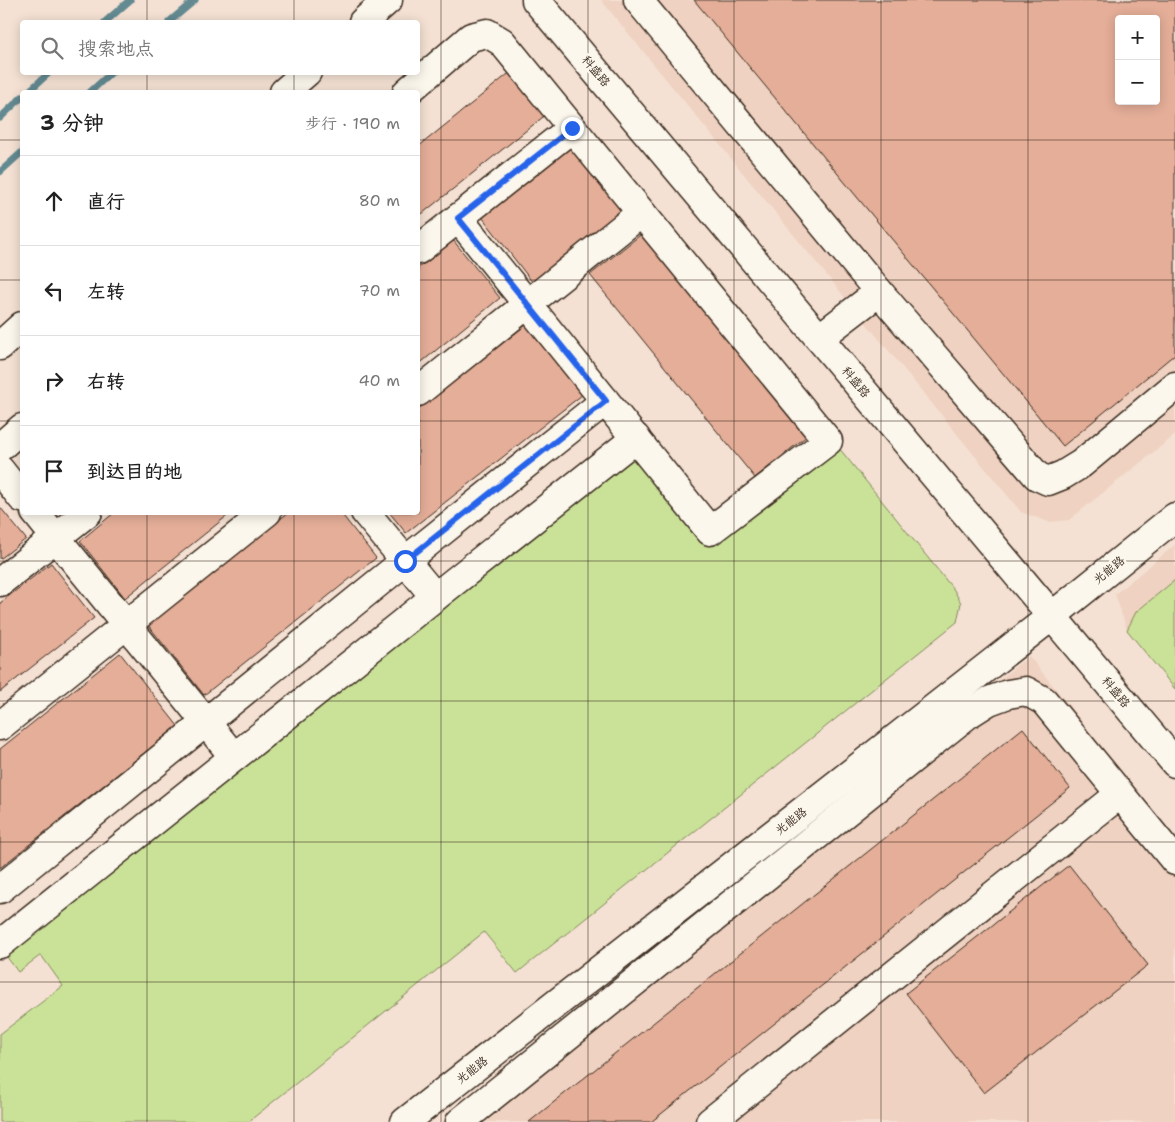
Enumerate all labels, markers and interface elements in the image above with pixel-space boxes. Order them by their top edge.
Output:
map controls [1115,15,1160,105]
button: + [1115,15,1160,60]
search box [20,20,420,75]
icon: search [38,34,66,62]
text: 搜索地点 [78,36,154,61]
street label: 科盛路 [578,52,614,90]
button: − [1115,60,1160,105]
text: 3 分钟 [40,109,104,137]
text: 步行 · 190 m [305,113,400,134]
route end [561,117,584,140]
icon: ahead [40,187,68,215]
text: 直行 [87,189,125,214]
text: 80 m [359,190,400,211]
icon: left [40,277,68,305]
text: 左转 [87,279,125,304]
text: 70 m [359,280,400,301]
street label: 科盛路 [838,363,874,401]
icon: right [40,367,68,395]
text: 右转 [87,369,125,394]
text: 40 m [358,370,400,391]
icon: arrive [40,457,68,485]
text: 到达目的地 [87,459,182,484]
route start [394,550,417,573]
street label: 光能路 [1090,552,1128,588]
street label: 科盛路 [1098,673,1134,711]
street label: 光能路 [772,804,810,838]
street label: 光能路 [453,1053,491,1087]

